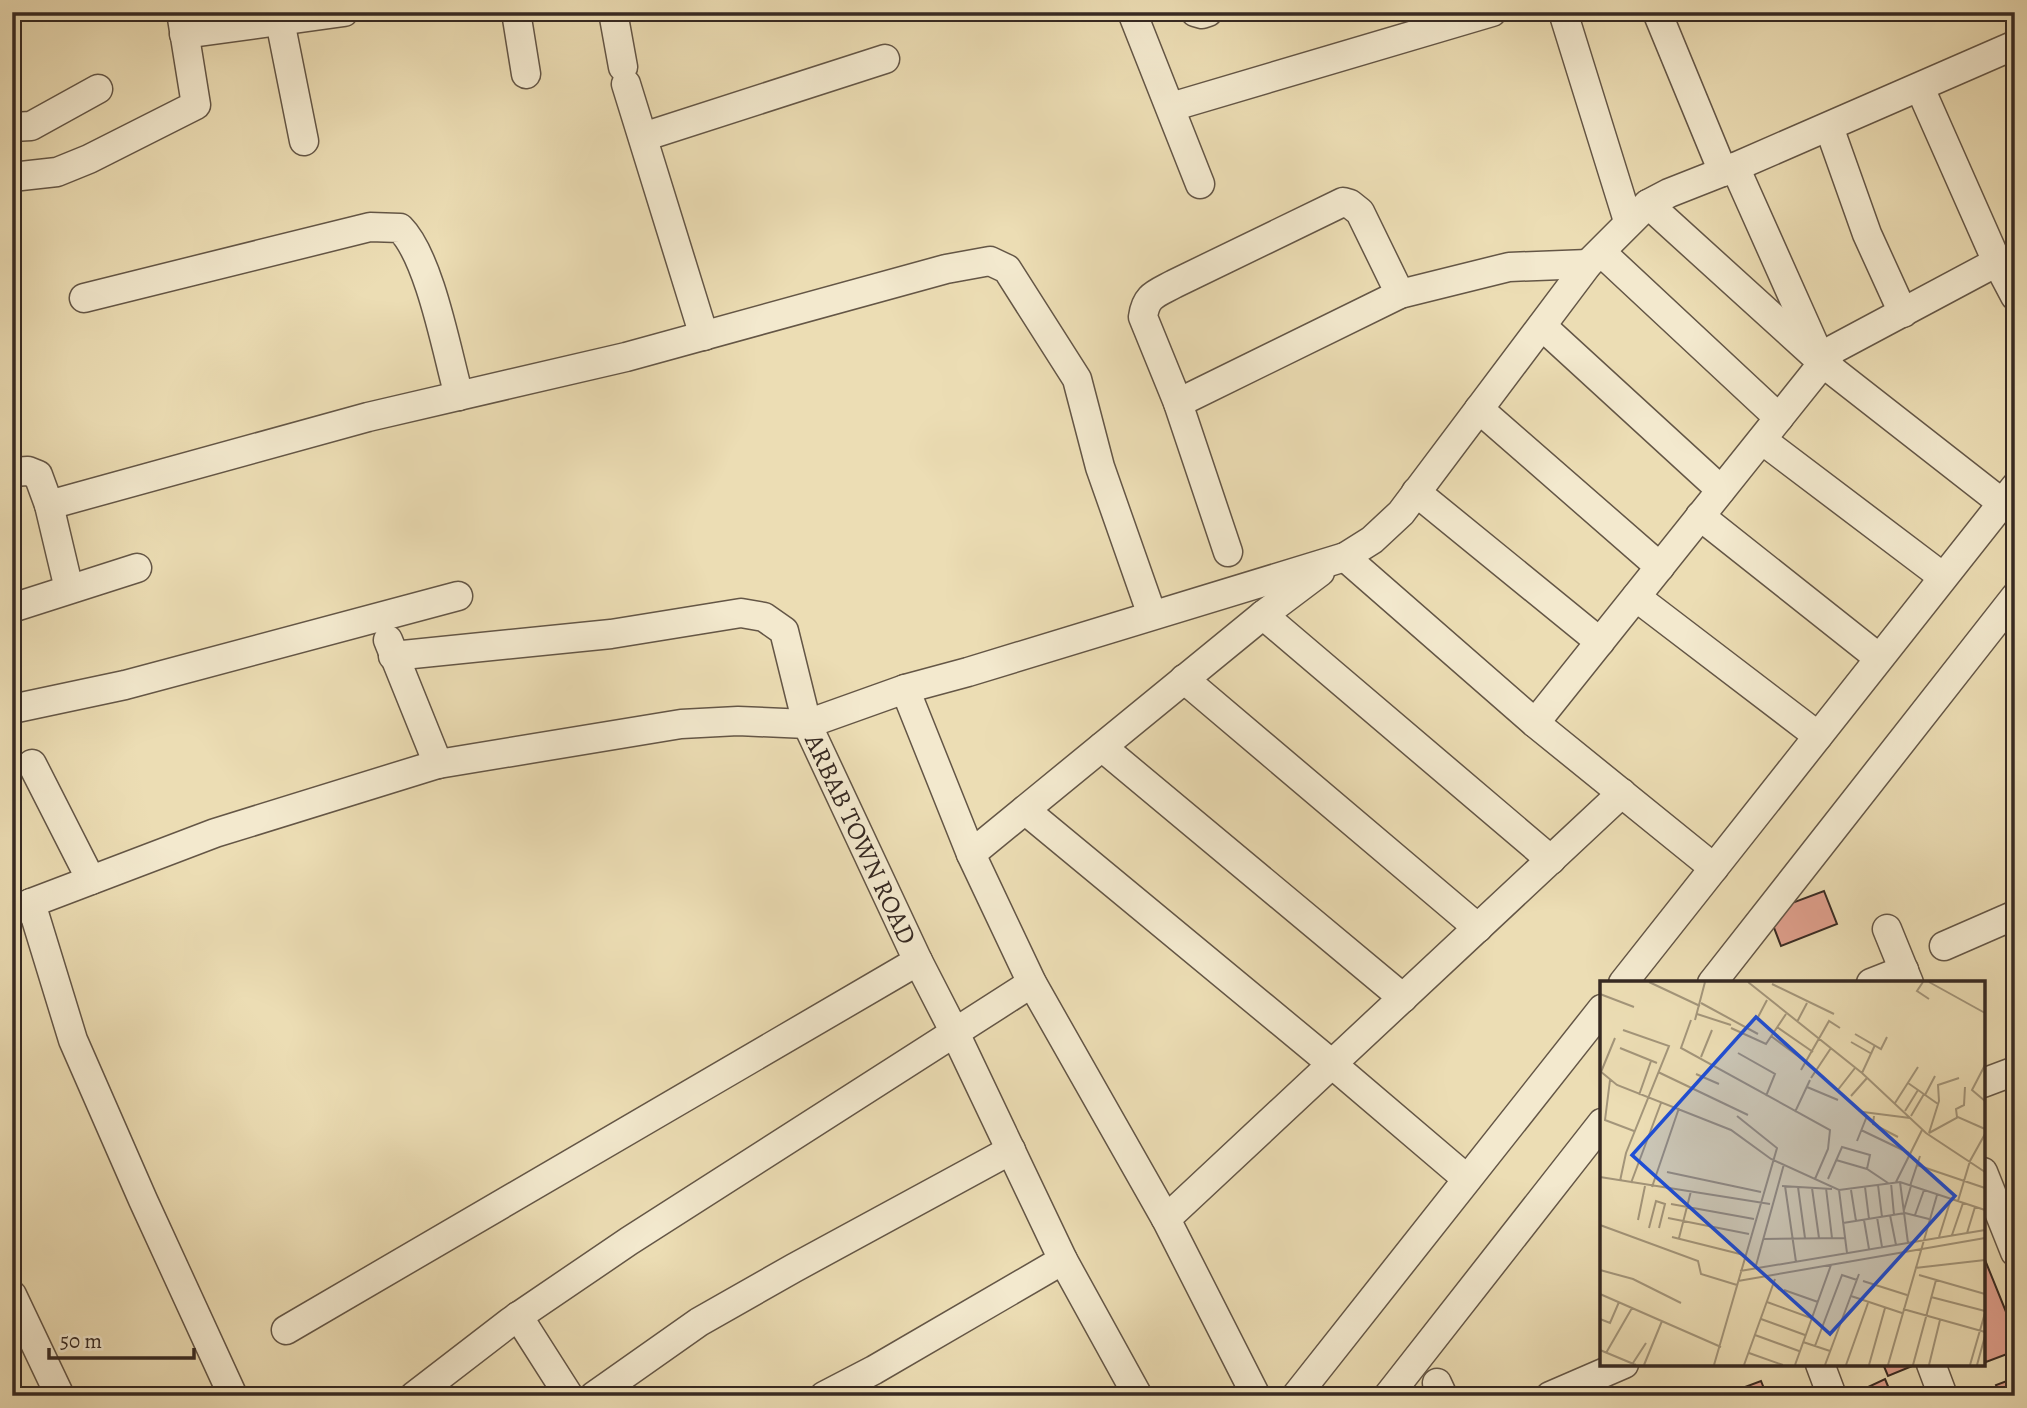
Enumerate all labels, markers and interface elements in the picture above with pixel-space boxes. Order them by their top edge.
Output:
street label: ARBAB TOWN ROAD [796,727,925,950]
inset map [1600,981,1985,1366]
scale bar [49,1317,194,1361]
text: 50 m [60,1327,102,1355]

